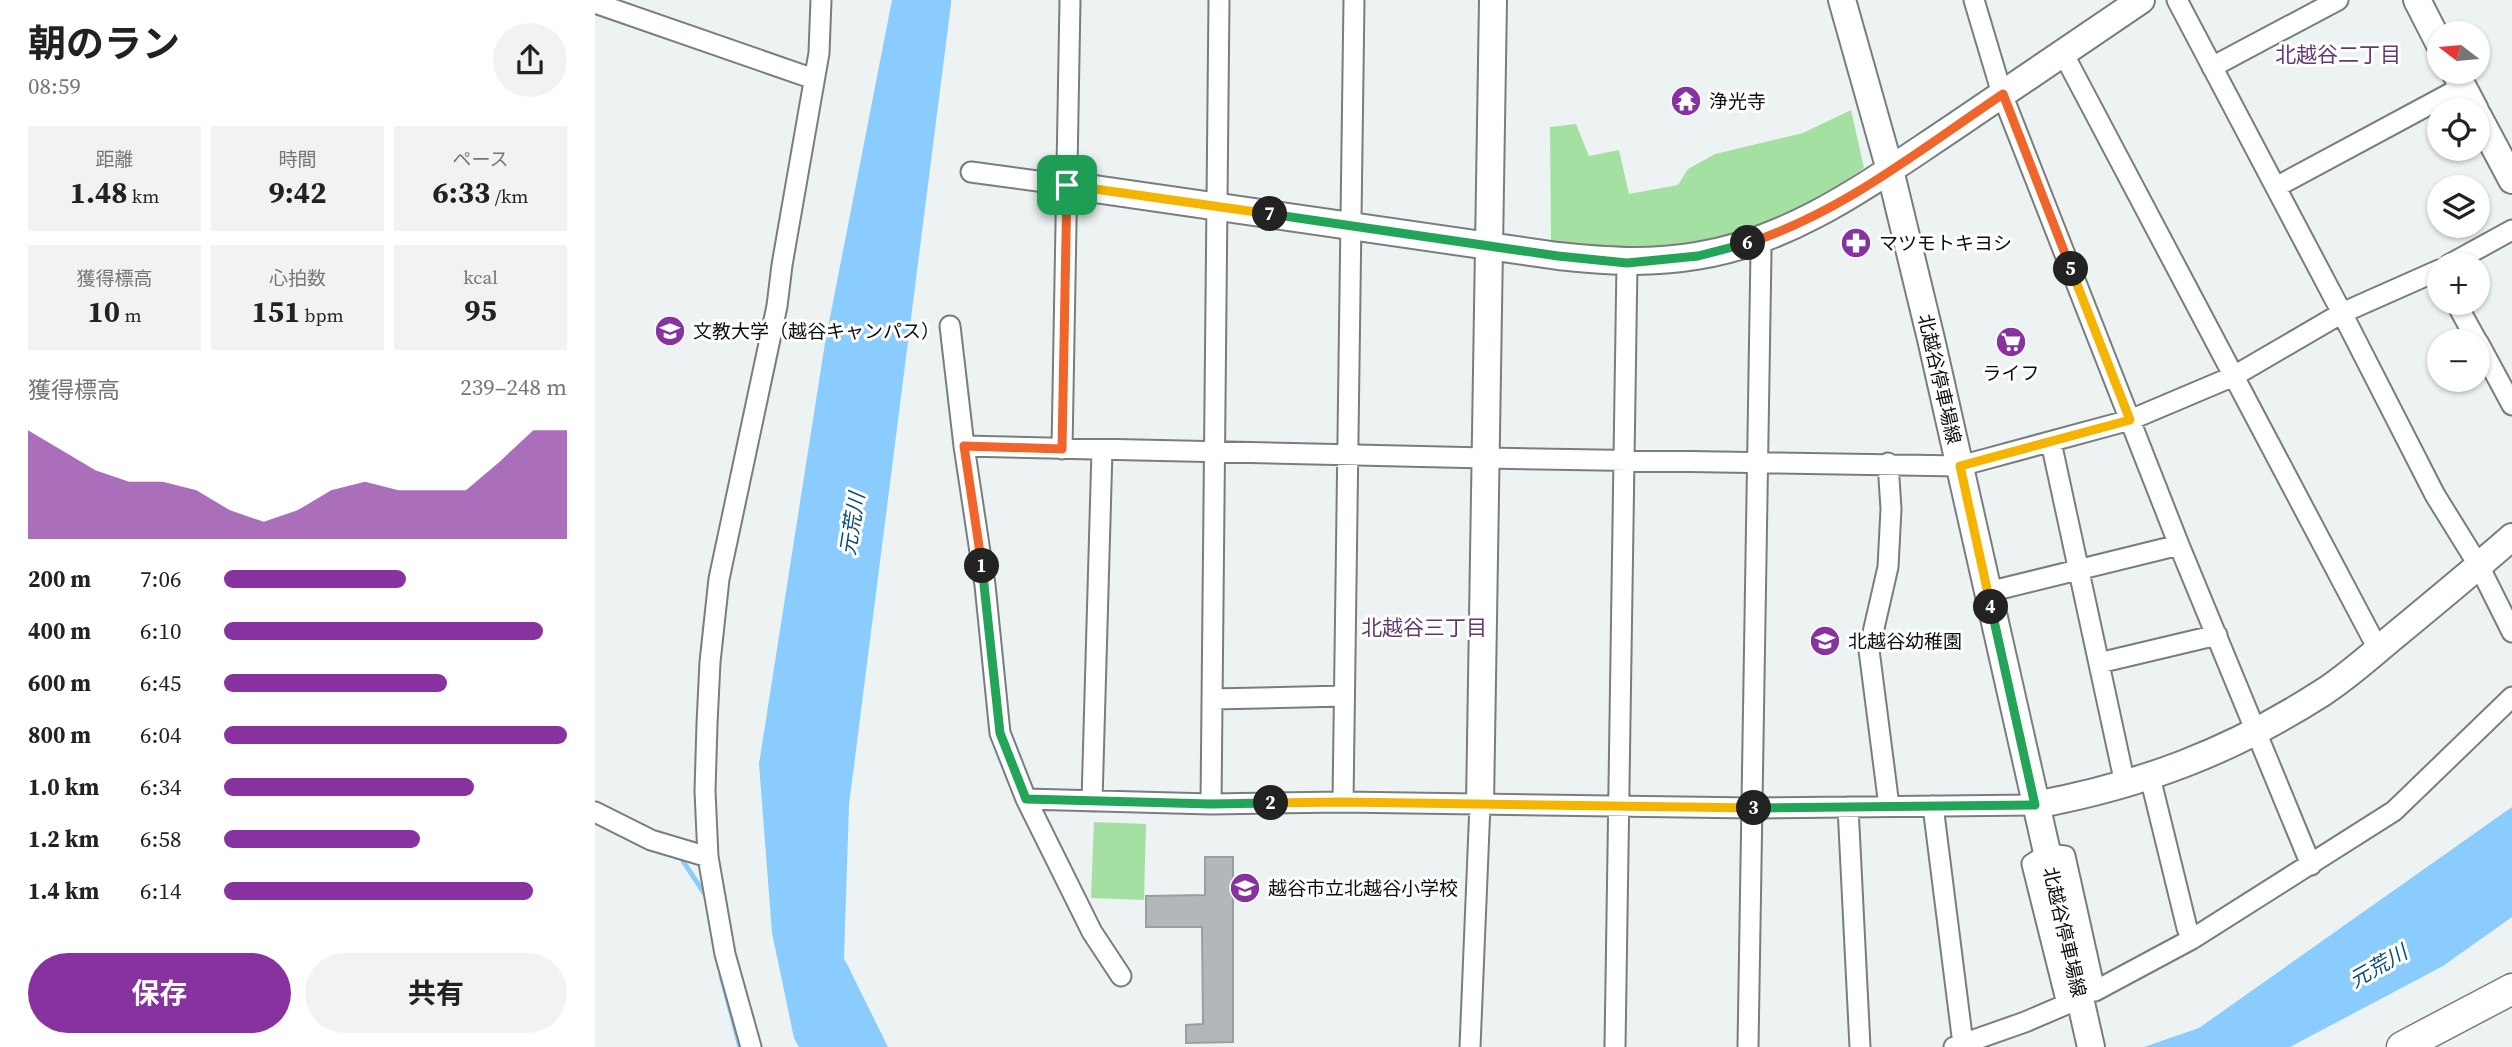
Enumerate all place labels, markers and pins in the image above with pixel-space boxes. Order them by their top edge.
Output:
temple icon: 浄光寺 [1669,84,1703,118]
place label: 浄光寺 [1709,88,1766,114]
pin [1037,155,1097,215]
pin: 7 [1253,196,1287,232]
pin: 6 [1731,226,1765,260]
pharmacy icon: マツモトキヨシ [1839,226,1873,260]
place label: マツモトキヨシ [1879,230,2012,256]
pin: 5 [2053,252,2089,286]
school or university icon: 文教大学（越谷キャンパス） [653,314,687,348]
place label: 文教大学（越谷キャンパス） [693,318,940,344]
supermarket icon: ライフ [1994,325,2028,359]
place label: ライフ [1982,360,2040,386]
pin: 1 [965,548,999,584]
pin: 4 [1973,590,2009,624]
school or university icon: 北越谷幼稚園 [1808,624,1842,658]
place label: 北越谷幼稚園 [1848,628,1962,654]
pin: 2 [1253,786,1289,820]
pin: 3 [1737,790,1771,826]
school or university icon: 越谷市立北越谷小学校 [1228,871,1262,905]
place label: 越谷市立北越谷小学校 [1268,875,1458,901]

